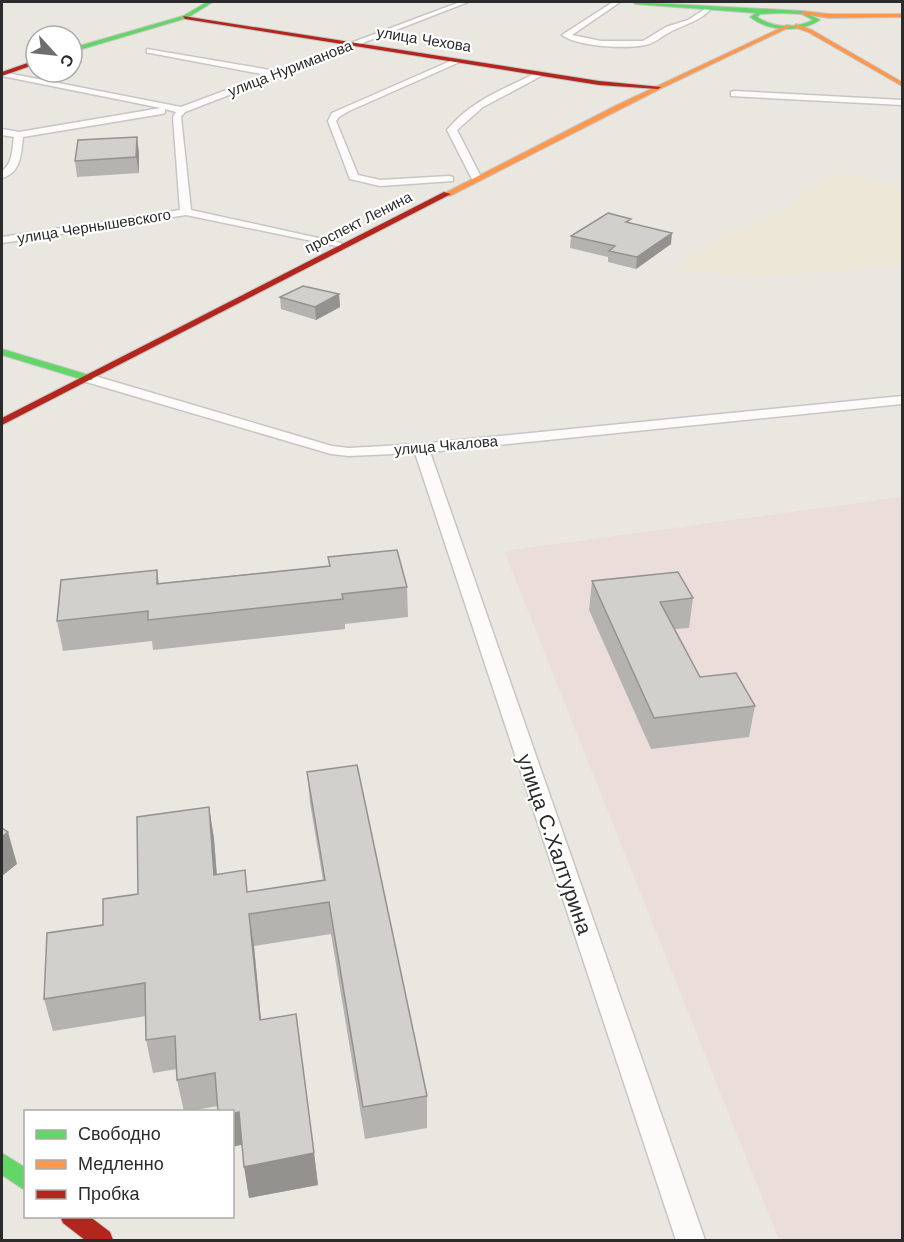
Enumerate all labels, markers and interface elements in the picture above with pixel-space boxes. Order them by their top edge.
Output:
street label: улица Чехова [376,23,473,55]
north arrow [24,24,84,84]
street label: улица Нуриманова [225,36,355,100]
text: С [57,52,77,70]
street label: проспект Ленина [302,187,415,256]
street label: улица Чернышевского [16,205,172,247]
street label: улица Чкалова [393,432,499,458]
street label: улица С.Халтурина [513,751,597,938]
legend [24,1110,234,1218]
text: Свободно [78,1124,161,1144]
text: Медленно [78,1154,164,1174]
text: Пробка [78,1184,141,1204]

